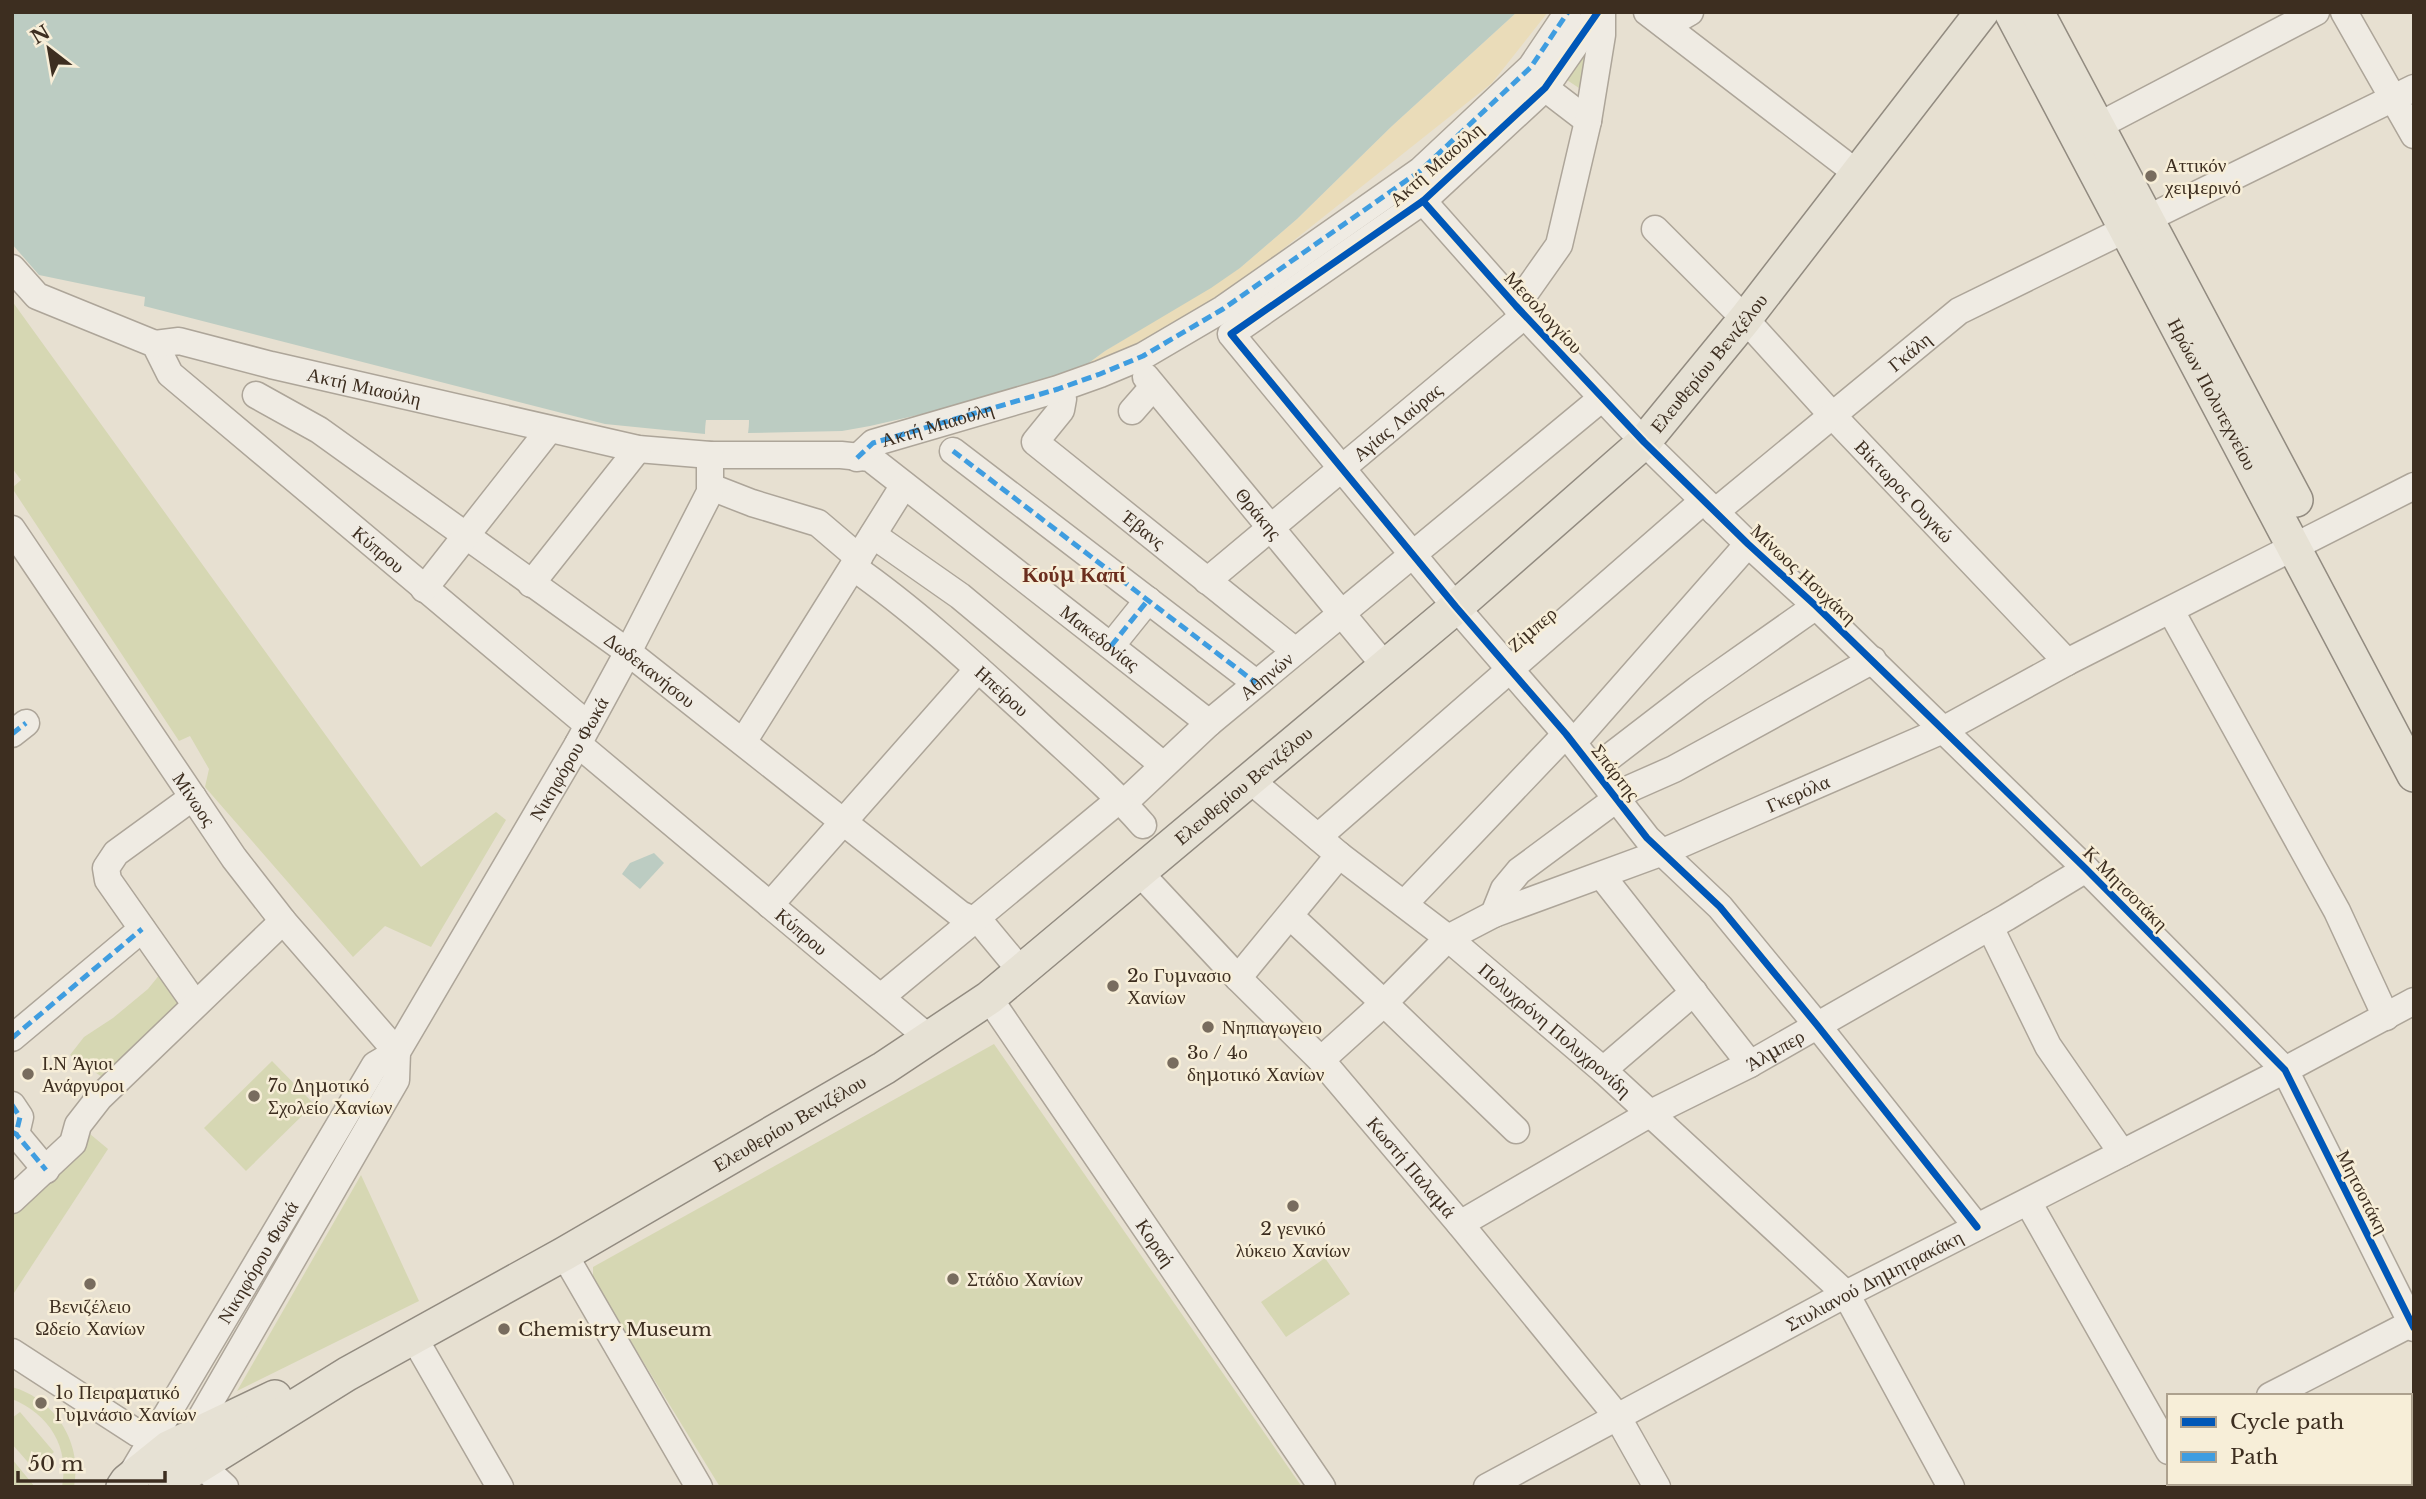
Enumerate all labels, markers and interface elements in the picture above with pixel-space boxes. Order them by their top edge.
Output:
north arrow [14,14,84,84]
text: N [27,20,54,49]
street label: Ακτή Μιαούλη [1385,118,1488,211]
place label: Αττικόν χειμερινό [2164,154,2241,199]
marker: Αττικόν χειμερινό [2143,168,2159,184]
street label: Μεσολογγίου [1500,266,1588,358]
street label: Ελευθερίου Βενιζέλου [1646,289,1773,437]
street label: Ηρώων Πολυτεχνείου [2163,314,2262,474]
street label: Γκάλη [1883,328,1936,377]
street label: Ακτή Μιαούλη [305,363,423,411]
street label: Αγίας Λαύρας [1348,378,1447,466]
street label: Ακτή Μιαούλη [879,397,997,452]
street label: Βίκτωρος Ουγκώ [1850,435,1958,548]
street label: Θράκης [1230,483,1287,545]
street label: Έβανς [1116,505,1170,554]
street label: Μίνωος Ησυχάκη [1746,519,1861,629]
street label: Κύπρου [348,521,409,578]
district label: Κούμ Καπί [1022,562,1126,588]
street label: Μακεδονίας [1055,600,1144,676]
street label: Ζίμπερ [1503,602,1562,657]
street label: Δωδεκανήσου [600,628,700,713]
street label: Αθηνών [1235,647,1298,705]
street label: Ηπείρου [970,661,1034,722]
street label: Νικηφόρου Φωκά [525,693,613,825]
street label: Ελευθερίου Βενιζέλου [1170,721,1317,850]
street label: Σπάρτης [1586,740,1645,805]
street label: Μίνωος [168,768,221,831]
street label: Γκερόλα [1763,770,1833,818]
street label: Κ Μητσοτάκη [2078,841,2173,936]
street label: Κύπρου [771,903,832,960]
street label: Πολυχρόνη Πολυχρονίδη [1474,958,1636,1102]
place label: 2ο Γυμνασιο Χανίων [1127,964,1231,1009]
marker: 2ο Γυμνασιο Χανίων [1105,978,1121,994]
place label: Νηπιαγωγειο [1222,1016,1322,1039]
marker: Νηπιαγωγειο [1200,1019,1216,1035]
street label: Άλμπερ [1742,1024,1808,1076]
place label: 3ο / 4ο δημοτικό Χανίων [1187,1041,1325,1086]
place label: Ι.Ν Άγιοι Ανάργυροι [42,1052,125,1097]
marker: 3ο / 4ο δημοτικό Χανίων [1165,1055,1181,1071]
marker: Ι.Ν Άγιοι Ανάργυροι [20,1066,36,1082]
street label: Ελευθερίου Βενιζέλου [709,1070,870,1177]
place label: 7ο Δημοτικό Σχολείο Χανίων [268,1074,393,1119]
marker: 7ο Δημοτικό Σχολείο Χανίων [246,1088,262,1104]
street label: Κωστή Παλαμά [1362,1112,1461,1223]
street label: Μητσοτάκη [2332,1146,2394,1238]
street label: Νικηφόρου Φωκά [213,1197,303,1328]
marker: 2 γενικό λύκειο Χανίων [1285,1198,1301,1214]
street label: Κοραή [1131,1215,1180,1271]
place label: 2 γενικό λύκειο Χανίων [1236,1217,1351,1262]
street label: Στυλιανού Δημητρακάκη [1782,1225,1967,1336]
place label: Στάδιο Χανίων [967,1268,1083,1291]
marker: Στάδιο Χανίων [945,1271,961,1287]
marker: Βενιζέλειο Ωδείο Χανίων [82,1276,98,1292]
place label: Βενιζέλειο Ωδείο Χανίων [35,1295,145,1340]
place label: Chemistry Museum [518,1318,712,1341]
marker: Chemistry Museum [496,1321,512,1337]
place label: 1ο Πειραματικό Γυμνάσιο Χανίων [55,1381,197,1426]
legend [2167,1394,2412,1485]
marker: 1ο Πειραματικό Γυμνάσιο Χανίων [33,1395,49,1411]
text: Cycle path [2230,1409,2344,1435]
scale bar [18,1440,164,1484]
text: Path [2230,1444,2278,1470]
text: 50 m [28,1451,84,1477]

